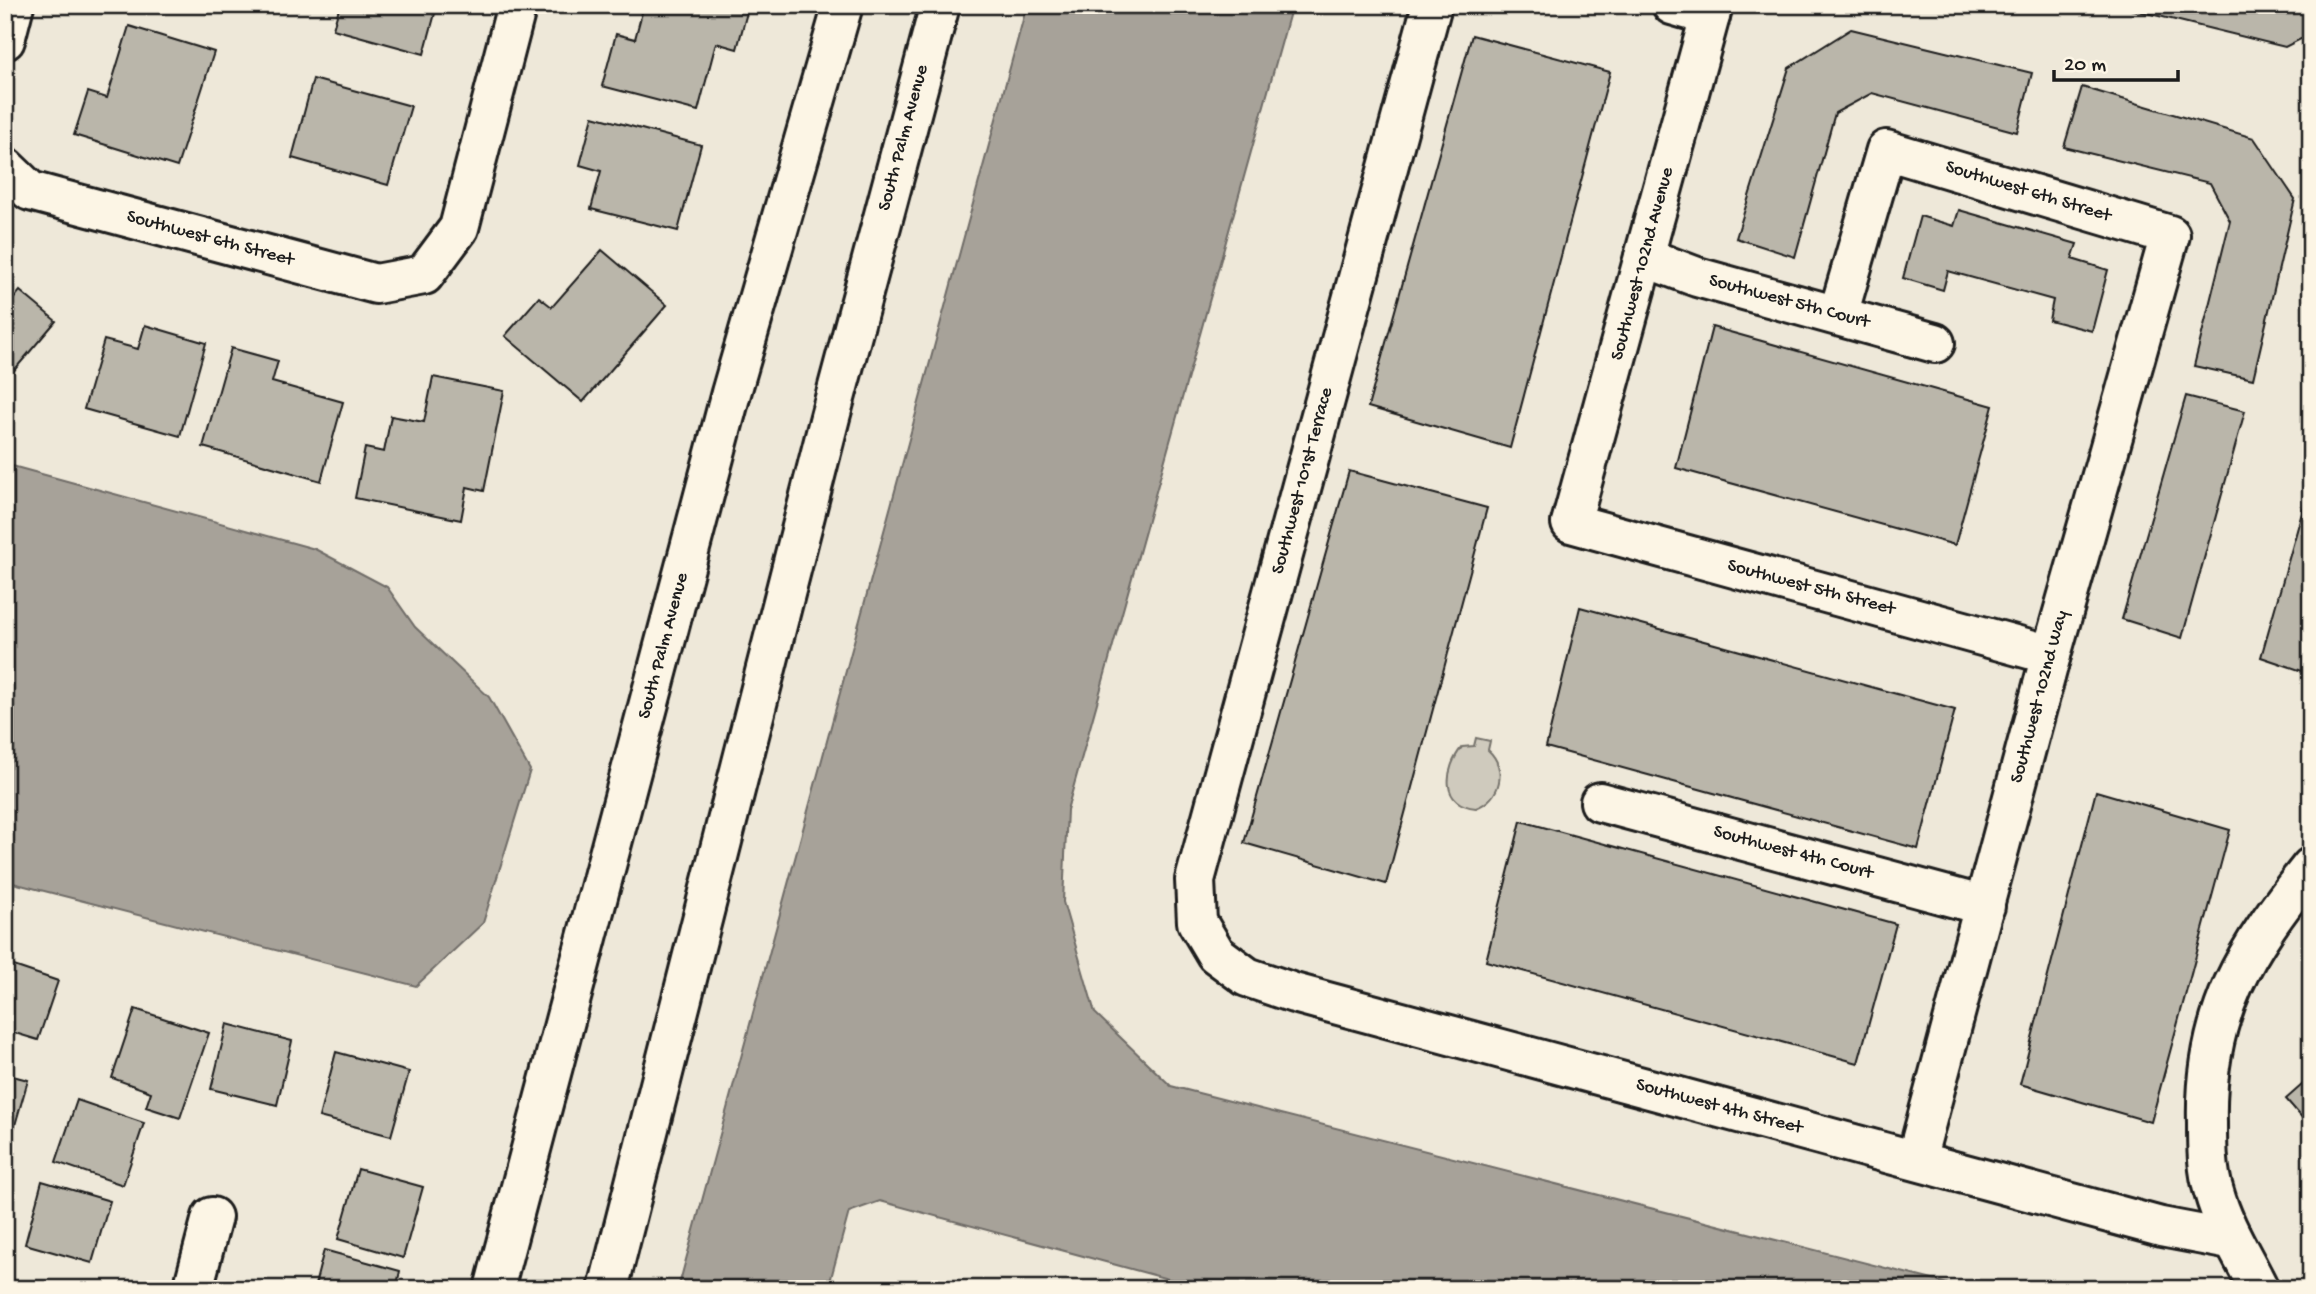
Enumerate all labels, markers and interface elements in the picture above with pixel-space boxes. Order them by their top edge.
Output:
scale bar [2054,38,2178,82]
text: 20 m [2064,54,2106,79]
street label: South Palm Avenue [873,62,935,214]
street label: Southwest 6th Street [1942,156,2116,229]
street label: Southwest 102nd Avenue [1606,165,1680,363]
street label: Southwest 6th Street [124,206,298,273]
street label: Southwest 5th Court [1706,269,1874,335]
street label: Southwest 101st Terrace [1267,385,1339,577]
street label: Southwest 5th Street [1725,555,1899,622]
street label: South Palm Avenue [633,570,695,722]
street label: Southwest 102nd Way [2006,608,2074,786]
street label: Southwest 4th Court [1711,821,1878,886]
street label: Southwest 4th Street [1633,1074,1807,1141]

